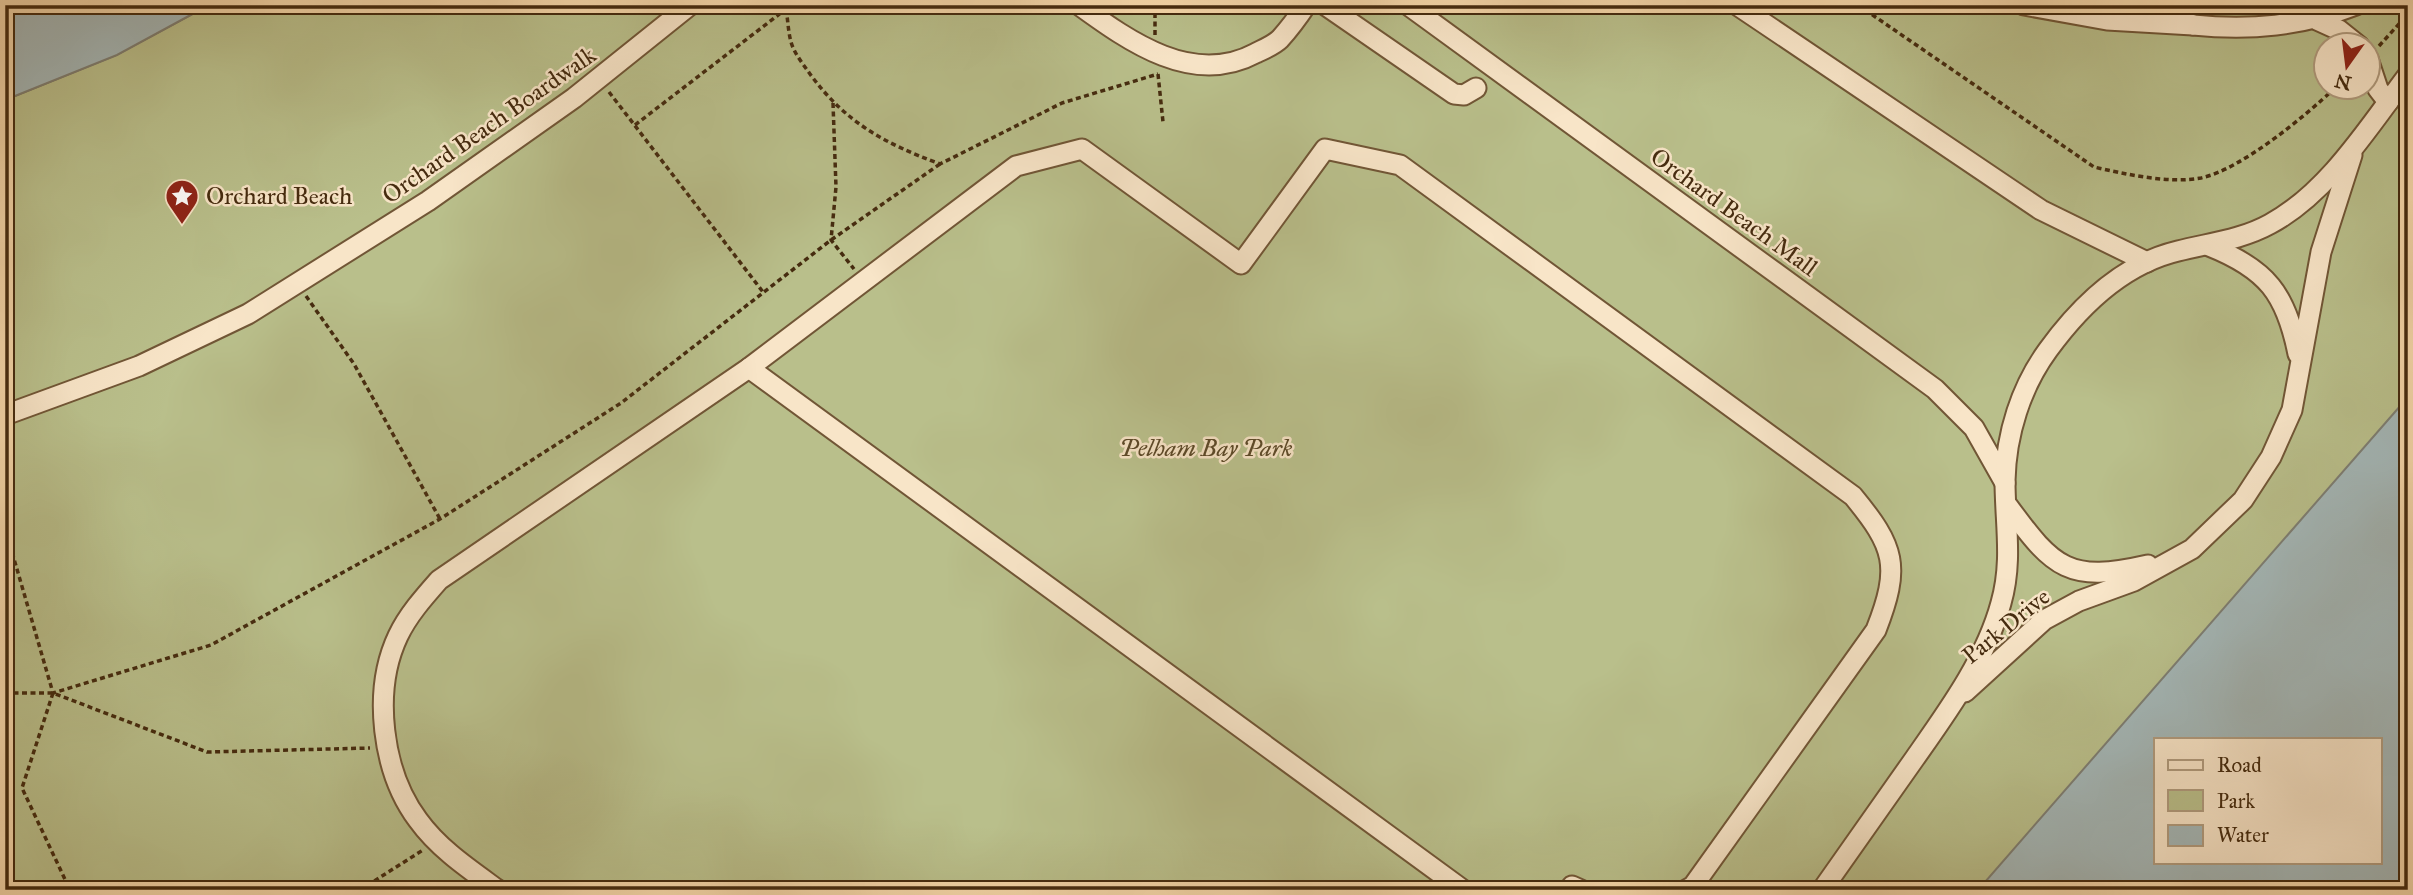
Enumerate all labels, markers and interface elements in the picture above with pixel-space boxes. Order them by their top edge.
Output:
north arrow [2312,32,2382,102]
street label: Orchard Beach Boardwalk [376,39,602,210]
text: N [2332,69,2354,95]
street label: Orchard Beach Mall [1645,141,1824,283]
place icon: Orchard Beach [163,177,201,226]
place label: Orchard Beach [206,181,352,211]
park label: Pelham Bay Park [1120,433,1293,463]
street label: Park Drive [1956,582,2056,670]
legend [2154,738,2382,864]
text: Road [2217,752,2262,778]
text: Park [2217,788,2255,814]
text: Water [2217,822,2269,848]

